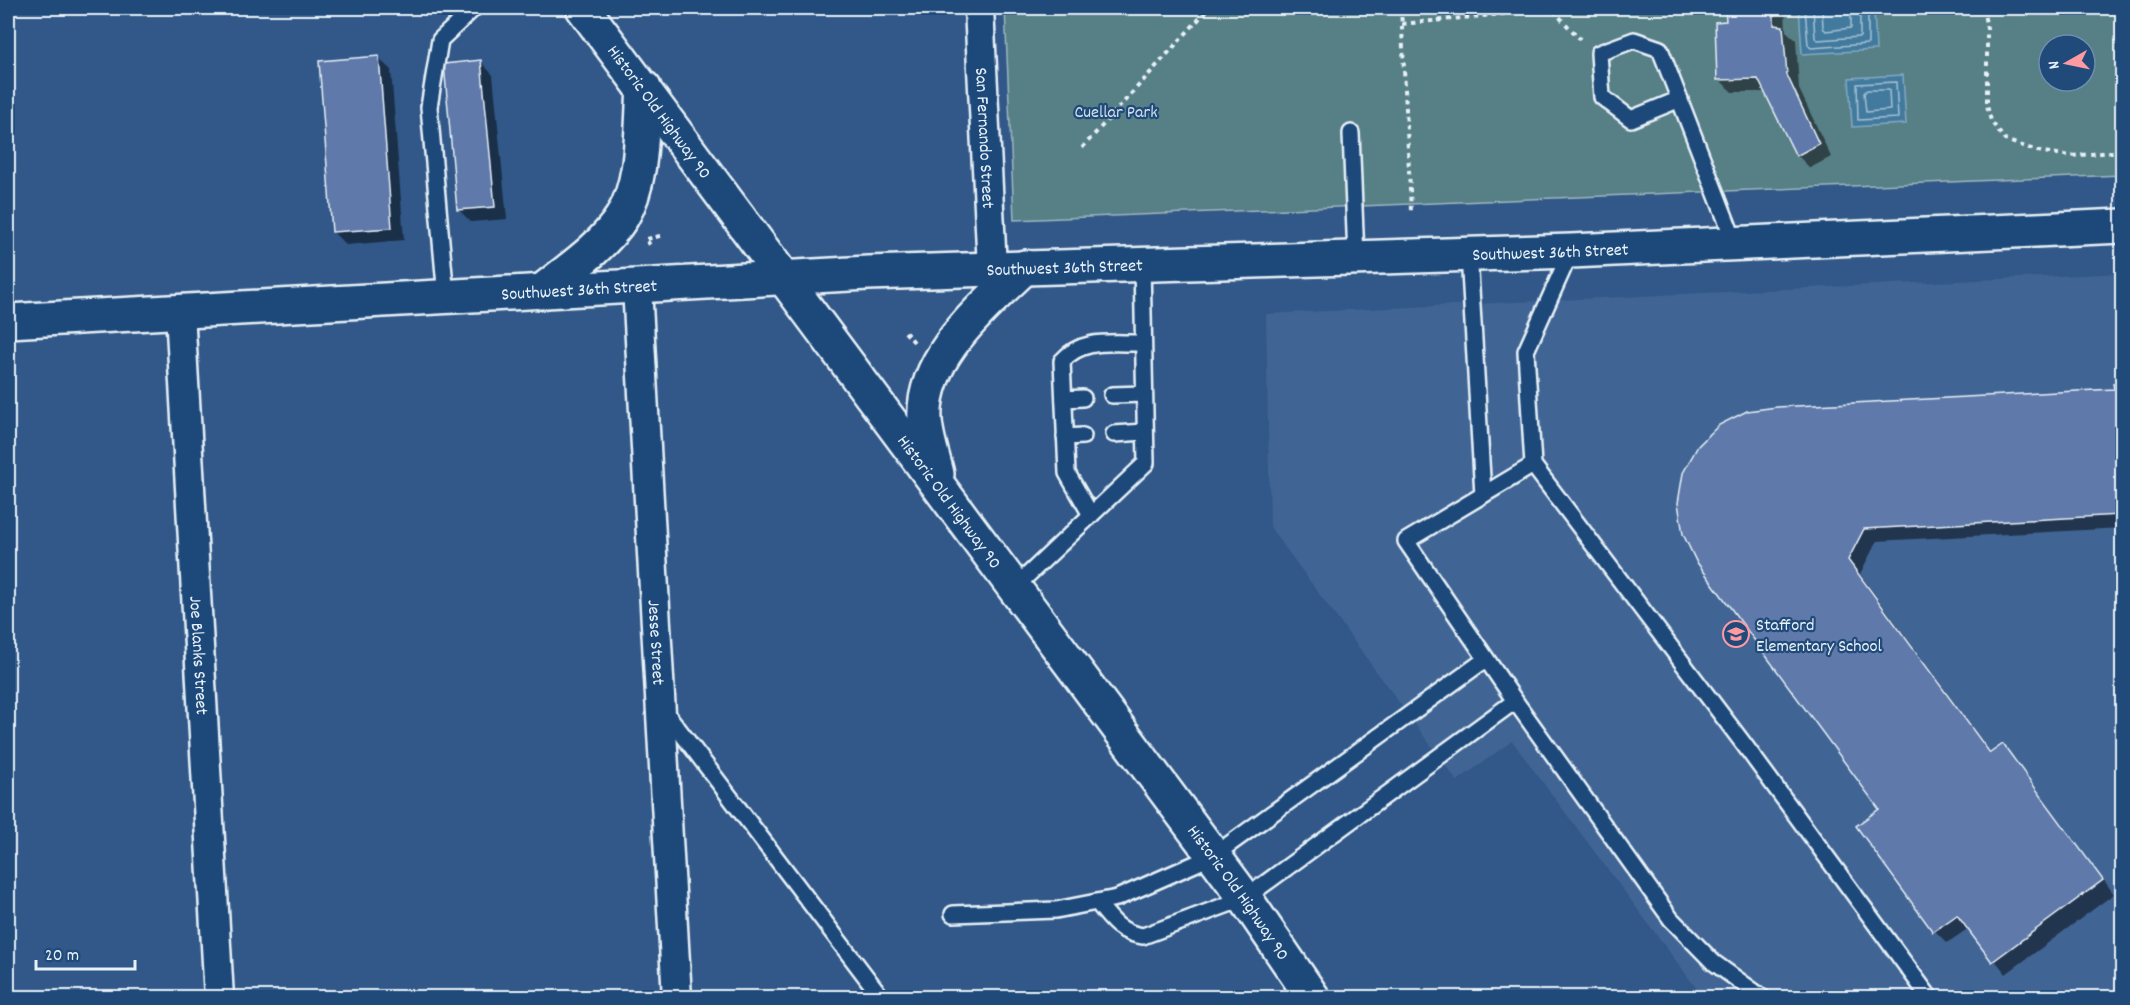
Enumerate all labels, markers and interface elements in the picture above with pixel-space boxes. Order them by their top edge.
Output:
north arrow [2037,33,2097,93]
street label: Historic Old Highway 90 [600,41,716,185]
text: N [2043,59,2067,71]
street label: San Fernando Street [967,67,999,209]
park label: Cuellar Park [1074,101,1158,126]
street label: Southwest 36th Street [1472,238,1629,269]
street label: Southwest 36th Street [986,254,1143,284]
street label: Southwest 36th Street [501,275,658,308]
street label: Historic Old Highway 90 [890,431,1006,575]
street label: Joe Blanks Street [181,595,213,716]
street label: Jesse Street [640,599,669,686]
place label: Stafford Elementary School [1756,614,1883,660]
school or university icon: Stafford Elementary School [1721,619,1751,649]
street label: Historic Old Highway 90 [1180,821,1294,966]
scale bar [36,933,135,971]
text: 20 m [45,944,79,969]

